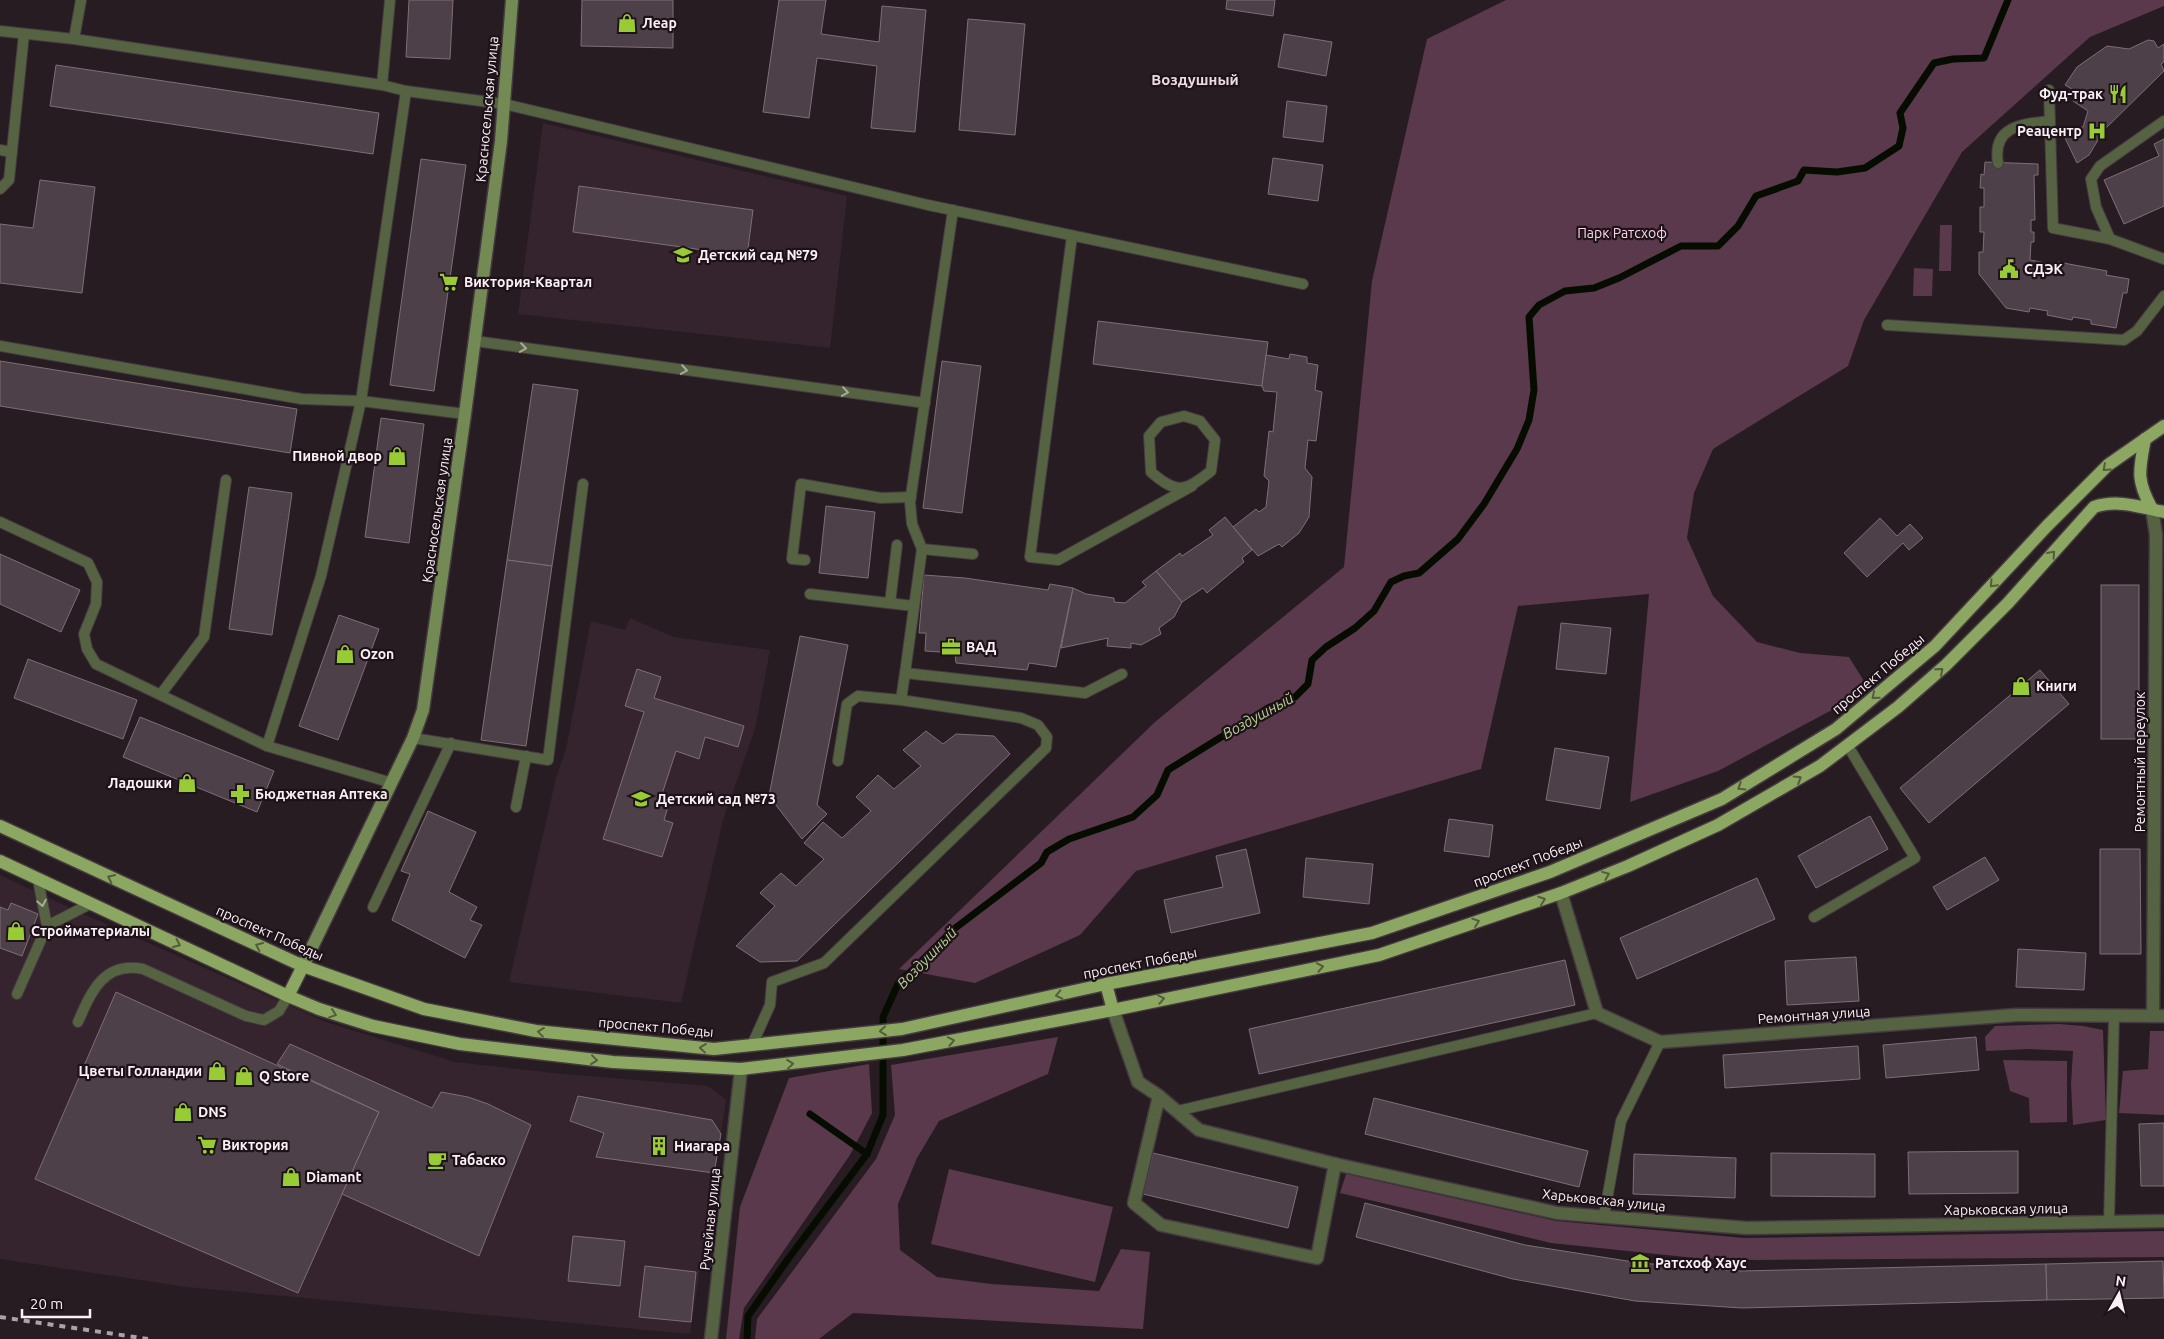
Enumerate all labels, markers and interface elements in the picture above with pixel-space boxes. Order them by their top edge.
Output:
shop icon: Леар [616,12,638,34]
place label: Леар [642,15,677,31]
street label: Красносельская улица [473,35,501,183]
district label: Воздушный [1151,71,1239,88]
restaurant icon: Фуд-трак [2107,83,2129,105]
place label: Фуд-трак [2039,86,2103,102]
hospital icon: Реацентр [2086,120,2108,142]
place label: Реацентр [2017,123,2082,139]
park label: Парк Ратсхоф [1577,225,1667,241]
school or university icon: Детский сад №79 [672,244,694,266]
place label: Детский сад №79 [698,247,818,263]
public building icon: СДЭК [1998,258,2020,280]
place label: СДЭК [2024,261,2064,277]
supermarket icon: Виктория-Квартал [438,271,460,293]
place label: Виктория-Квартал [464,274,592,290]
one-way arrow [519,342,528,352]
one-way arrow [681,364,689,375]
one-way arrow [842,386,850,397]
street label: Красносельская улица [419,436,455,584]
shop icon: Пивной двор [386,445,408,467]
place label: Пивной двор [292,448,382,464]
one-way arrow [2103,462,2112,471]
one-way arrow [2046,550,2055,559]
one-way arrow [1990,579,1999,588]
street label: проспект Победы [1829,631,1927,717]
office icon: ВАД [940,636,962,658]
place label: ВАД [966,639,996,655]
shop icon: Ozon [334,643,356,665]
place label: Ozon [360,646,394,662]
one-way arrow [1934,667,1943,676]
shop icon: Книги [2010,675,2032,697]
place label: Книги [2036,678,2077,694]
water label: Воздушный [1219,689,1296,742]
one-way arrow [1872,690,1881,698]
street label: Ремонтный переулок [2132,692,2148,832]
shop icon: Ладошки [176,772,198,794]
place label: Ладошки [108,775,172,791]
one-way arrow [1792,776,1801,786]
one-way arrow [1738,781,1747,790]
pharmacy icon: Бюджетная Аптека [229,783,251,805]
place label: Бюджетная Аптека [255,786,388,802]
school or university icon: Детский сад №73 [630,788,652,810]
place label: Детский сад №73 [656,791,776,807]
street label: проспект Победы [1471,834,1585,890]
one-way arrow [1601,870,1610,881]
one-way arrow [107,873,116,884]
one-way arrow [1537,895,1546,905]
one-way arrow [37,899,47,907]
street label: проспект Победы [214,902,326,964]
one-way arrow [1471,918,1480,928]
shop icon: Стройматериалы [5,920,27,942]
place label: Стройматериалы [31,923,150,939]
water label: Воздушный [893,924,960,992]
one-way arrow [172,938,181,948]
one-way arrow [255,941,264,952]
street label: проспект Победы [1082,944,1198,982]
one-way arrow [1316,962,1324,972]
one-way arrow [1054,989,1063,1000]
one-way arrow [1156,994,1165,1005]
street label: Ремонтная улица [1757,1003,1871,1027]
one-way arrow [329,1008,337,1018]
street label: проспект Победы [598,1014,714,1040]
one-way arrow [879,1025,887,1036]
one-way arrow [537,1027,545,1038]
one-way arrow [946,1036,955,1047]
one-way arrow [699,1042,707,1053]
one-way arrow [590,1054,598,1065]
one-way arrow [786,1059,794,1070]
shop icon: Цветы Голландии [206,1060,228,1082]
place label: Цветы Голландии [79,1063,202,1079]
shop icon: Q Store [233,1065,255,1087]
place label: Q Store [259,1068,309,1084]
shop icon: DNS [172,1101,194,1123]
place label: DNS [198,1104,227,1120]
supermarket icon: Виктория [196,1134,218,1156]
building icon: Ниагара [648,1135,670,1157]
place label: Виктория [222,1137,288,1153]
place label: Ниагара [674,1138,730,1154]
cafe icon: Табаско [426,1149,448,1171]
place label: Табаско [452,1152,506,1168]
shop icon: Diamant [280,1166,302,1188]
street label: Ручейная улица [697,1167,723,1271]
place label: Diamant [306,1169,362,1185]
street label: Харьковская улица [1541,1186,1667,1214]
street label: Харьковская улица [1944,1200,2068,1218]
museum icon: Ратсхоф Хаус [1629,1252,1651,1274]
place label: Ратсхоф Хаус [1655,1255,1747,1271]
north arrow [2094,1269,2144,1319]
text: N [2115,1272,2127,1290]
scale bar [22,1286,90,1318]
text: 20 m [30,1295,63,1312]

